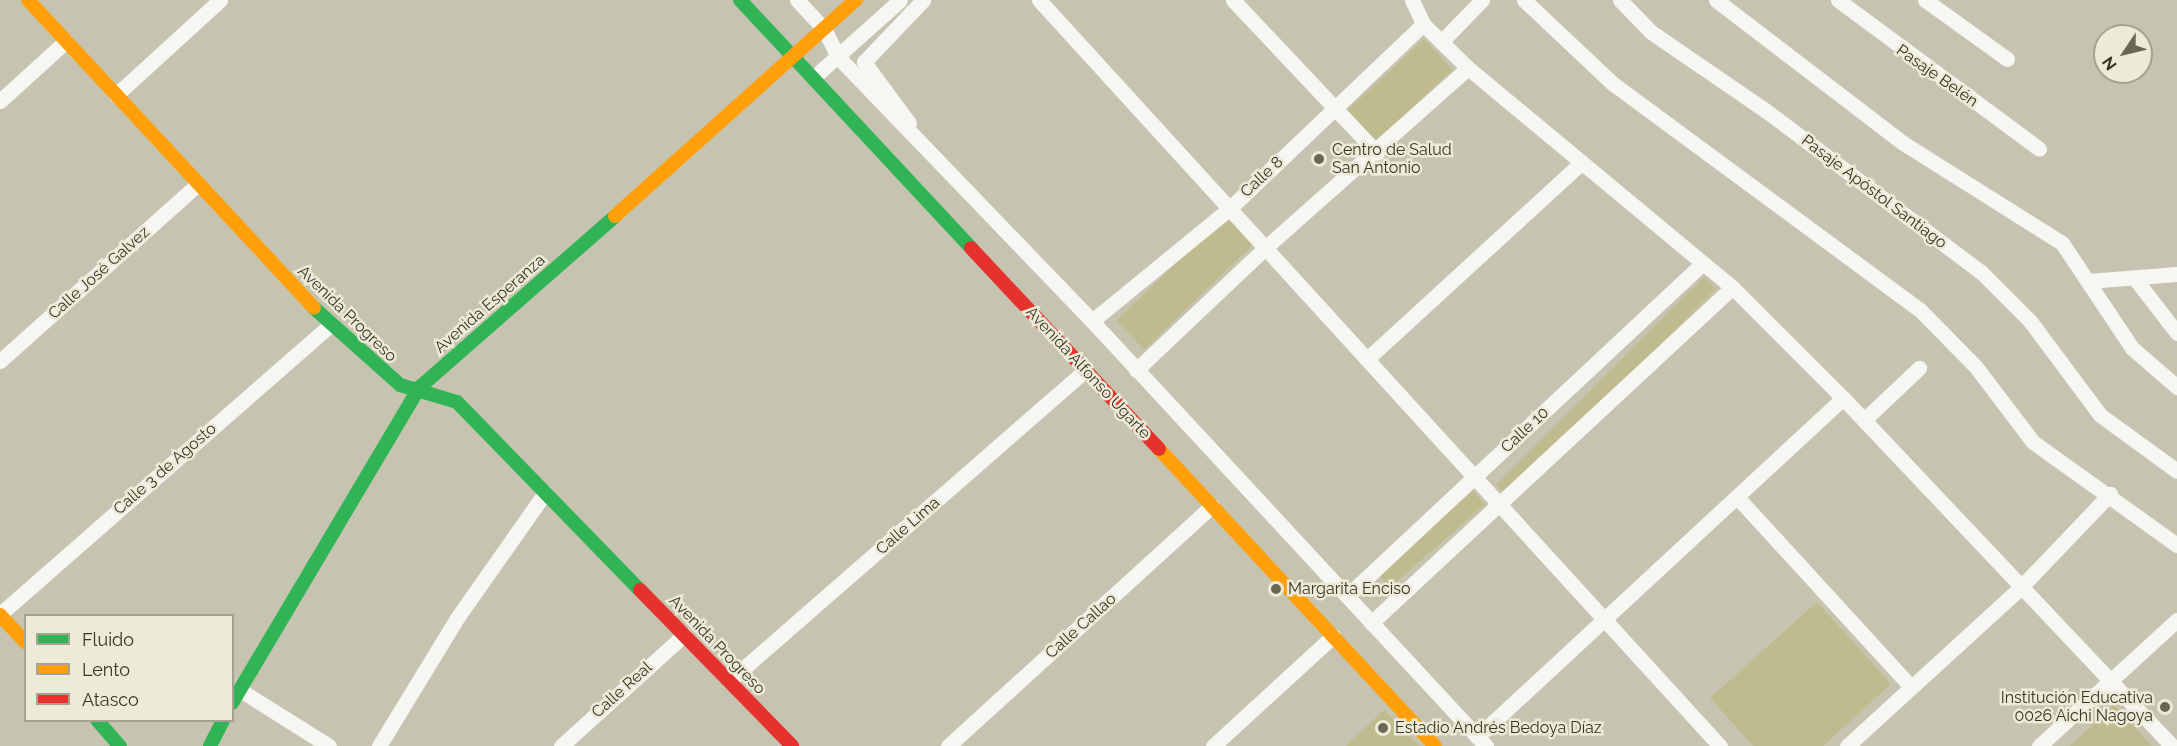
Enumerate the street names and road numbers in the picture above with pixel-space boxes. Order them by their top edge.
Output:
street label: Pasaje Belén [1892,41,1982,111]
street label: Pasaje Apóstol Santiago [1797,131,1951,253]
street label: Calle 8 [1237,152,1287,202]
street label: Calle José Galvez [44,222,154,324]
street label: Avenida Esperanza [431,251,549,357]
street label: Avenida Progreso [294,262,400,366]
street label: Avenida Alfonso Ugarte [1021,303,1155,443]
street label: Calle 10 [1497,403,1553,457]
street label: Calle 3 de Agosto [110,419,220,519]
street label: Calle Lima [872,493,944,559]
street label: Calle Callao [1042,589,1120,663]
street label: Avenida Progreso [665,592,769,698]
street label: Calle Real [588,658,656,722]

